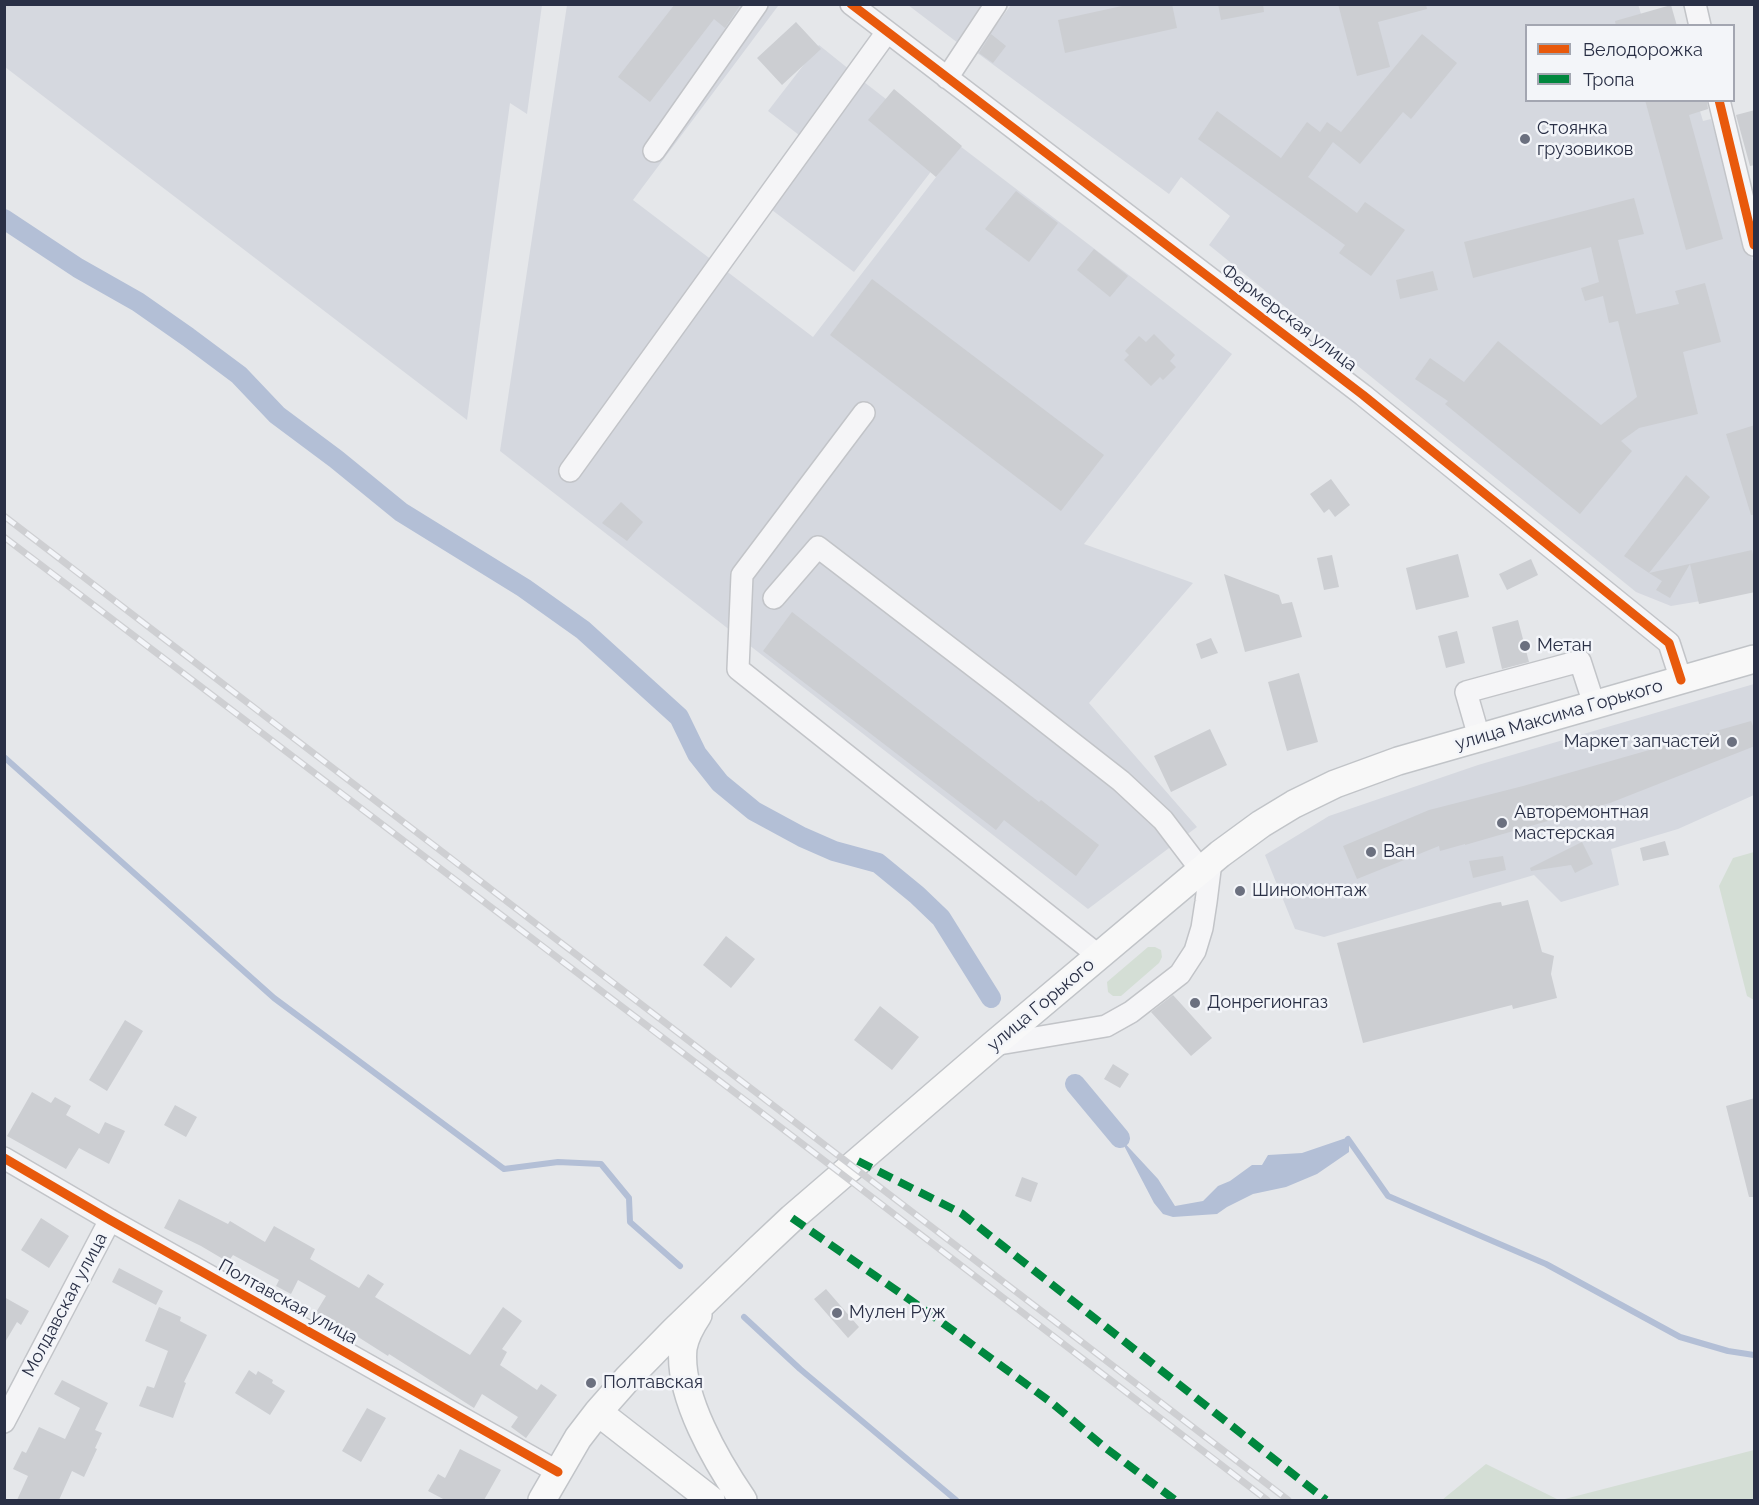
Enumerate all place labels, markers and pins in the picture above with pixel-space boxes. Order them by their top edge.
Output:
place label: Стоянка грузовиков [1537,118,1633,160]
marker: Стоянка грузовиков [1518,132,1532,146]
place label: Метан [1537,635,1592,657]
marker: Метан [1518,639,1532,653]
place label: Маркет запчастей [1564,731,1720,753]
marker: Маркет запчастей [1725,735,1739,749]
place label: Авторемонтная мастерская [1514,802,1649,844]
marker: Авторемонтная мастерская [1495,816,1509,830]
place label: Ван [1383,841,1415,863]
marker: Ван [1364,845,1378,859]
place label: Шиномонтаж [1252,880,1367,902]
marker: Шиномонтаж [1233,884,1247,898]
place label: Донрегионгаз [1207,992,1328,1014]
marker: Донрегионгаз [1188,996,1202,1010]
place label: Мулен Руж [849,1302,946,1324]
marker: Мулен Руж [830,1306,844,1320]
place label: Полтавская [603,1372,703,1394]
marker: Полтавская [584,1376,598,1390]

